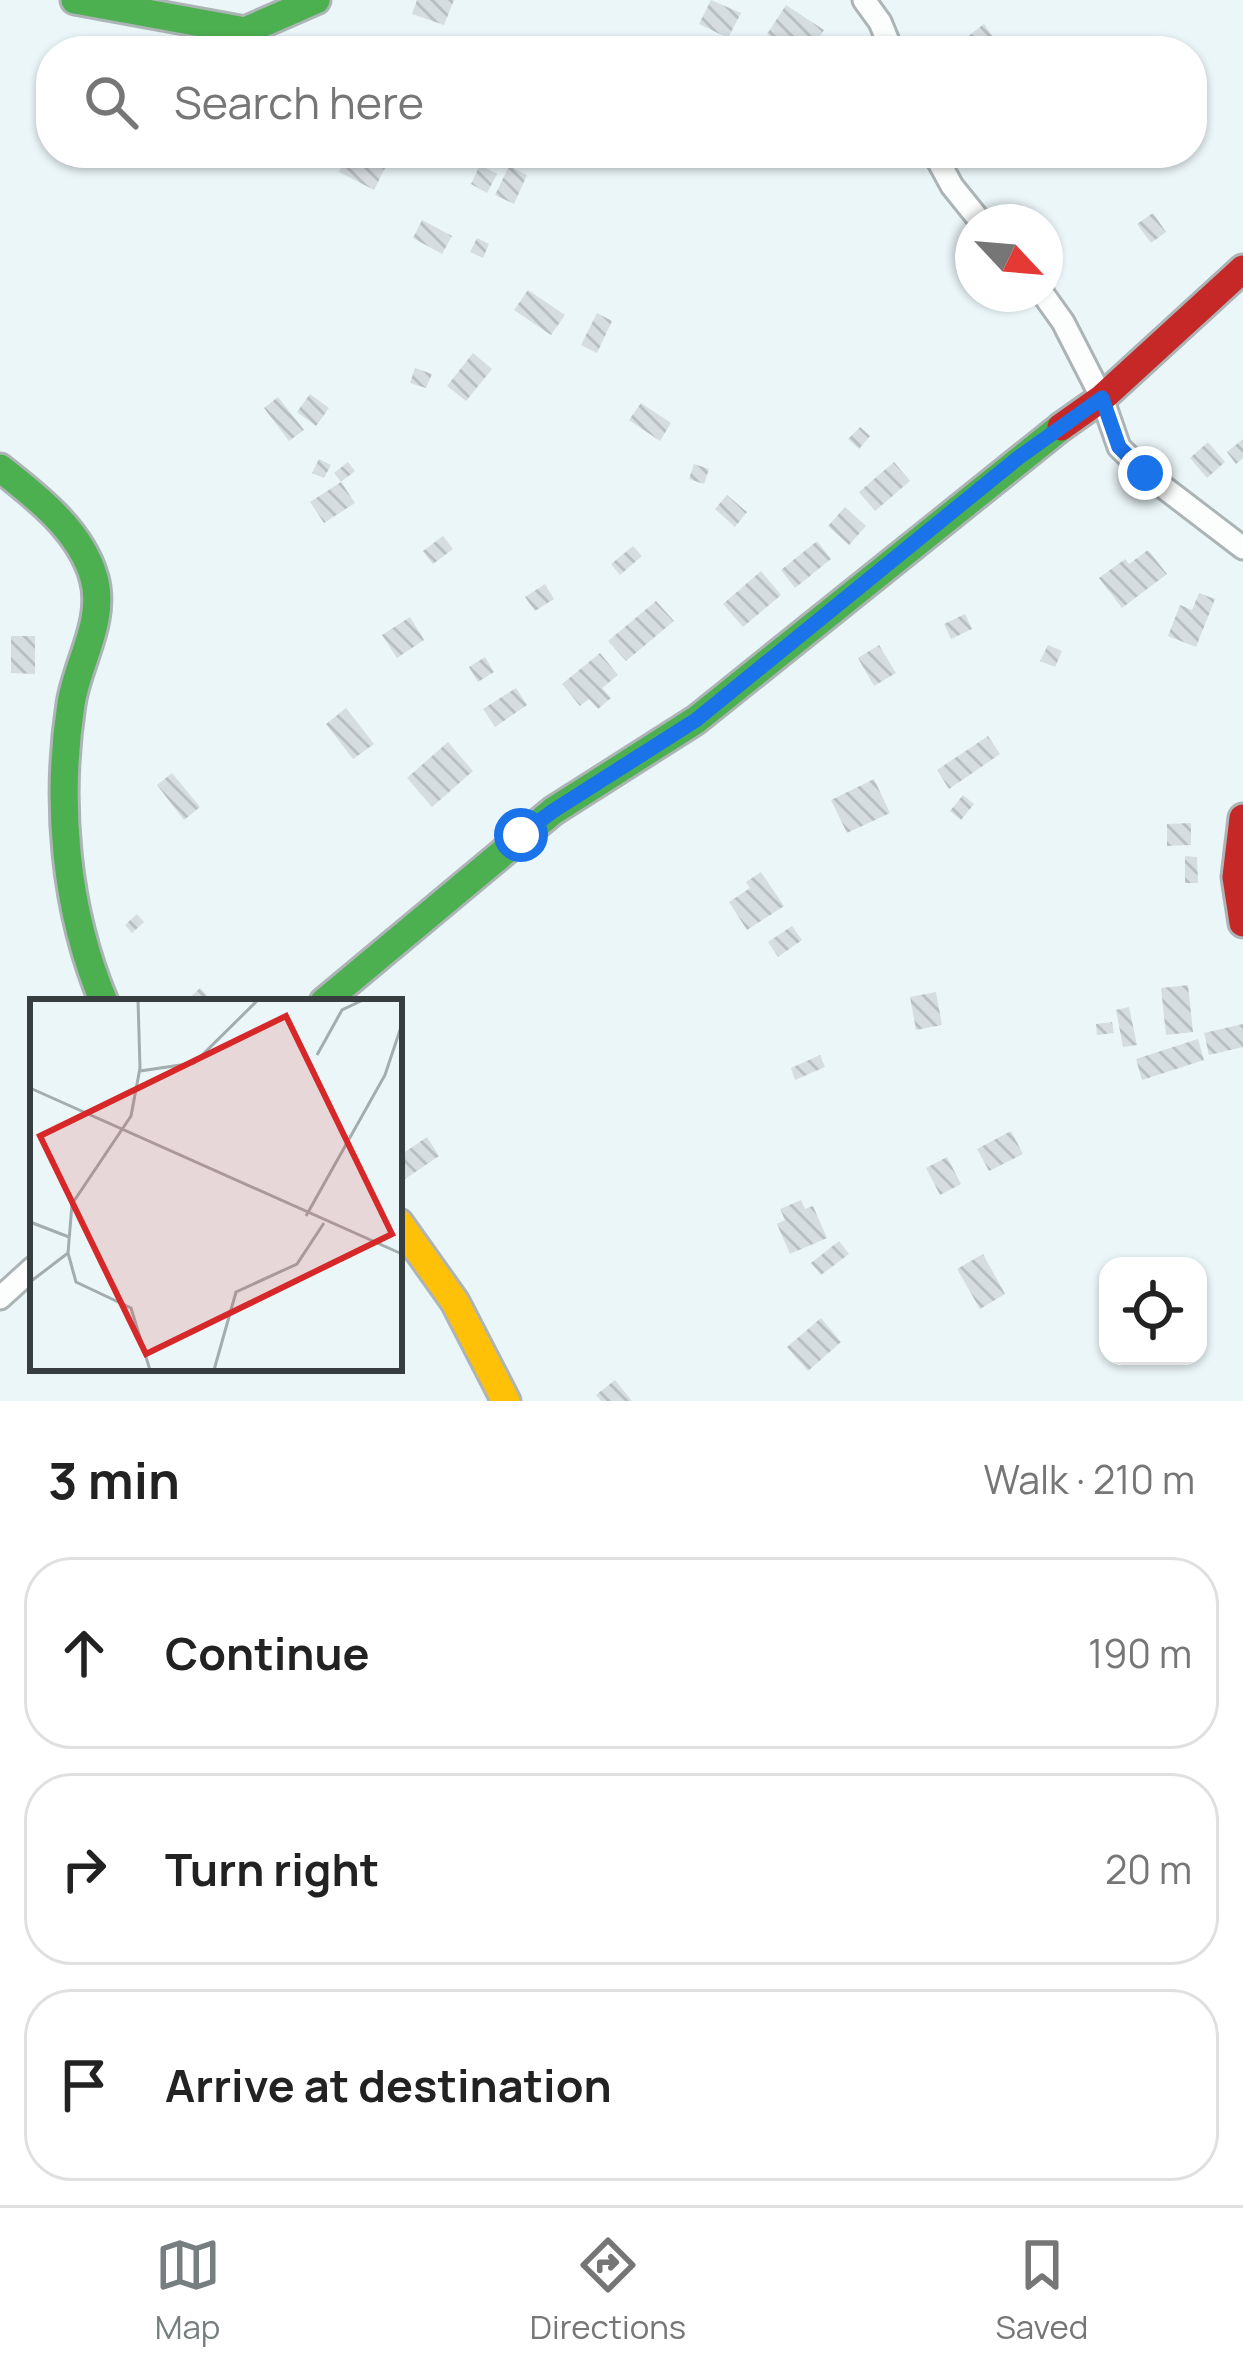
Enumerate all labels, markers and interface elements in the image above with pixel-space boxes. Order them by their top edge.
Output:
search box [36,36,1207,168]
icon: search [78,69,144,135]
text: Search here [174,71,424,133]
north arrow [955,204,1063,312]
route end [1118,446,1172,500]
route start [494,808,548,862]
inset map [30,999,402,1371]
map controls [1099,1257,1207,1365]
button: locate [1099,1257,1207,1365]
text: 3 min [48,1445,180,1514]
text: Walk · 210 m [984,1452,1195,1506]
icon: ahead [51,1620,117,1686]
text: Continue [165,1622,370,1684]
text: 190 m [1088,1626,1192,1680]
icon: right [51,1836,117,1902]
text: Turn right [165,1838,379,1900]
text: 20 m [1105,1842,1192,1896]
icon: arrive [51,2052,117,2118]
text: Arrive at destination [165,2054,612,2116]
tab: Map [155,2232,221,2349]
tab: Directions [530,2232,686,2349]
tab: Saved [995,2232,1088,2349]

